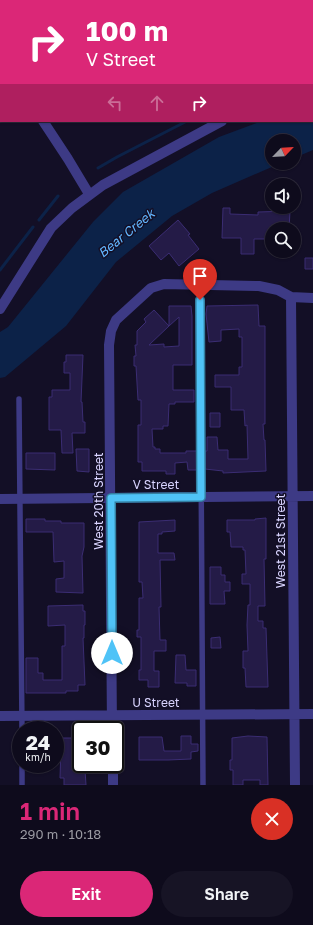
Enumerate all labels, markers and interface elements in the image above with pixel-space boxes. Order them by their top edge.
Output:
text: 100 m [86,14,168,47]
icon: right [20,16,72,68]
text: V Street [86,48,156,70]
icon: left [104,92,126,114]
icon: ahead [146,92,168,114]
icon: right [188,92,210,114]
north arrow [265,134,301,170]
map controls [265,134,301,258]
button: sound [265,178,301,214]
water label: Bear Creek [94,204,159,261]
button: search [265,222,301,258]
pin [183,259,217,300]
icon: arrive [189,265,211,287]
street label: West 20th Street [91,452,106,550]
street label: V Street [133,477,179,492]
street label: West 21st Street [273,493,288,588]
position arrow [91,632,133,674]
street label: U Street [132,695,180,710]
speed limit sign: 30 [72,721,124,773]
text: 24 [26,730,50,754]
text: km/h [25,751,51,763]
text: 1 min [20,796,80,825]
button: close [251,798,293,840]
text: 290 m · 10:18 [20,826,101,842]
button: Exit [20,871,153,917]
button: Share [161,871,293,917]

